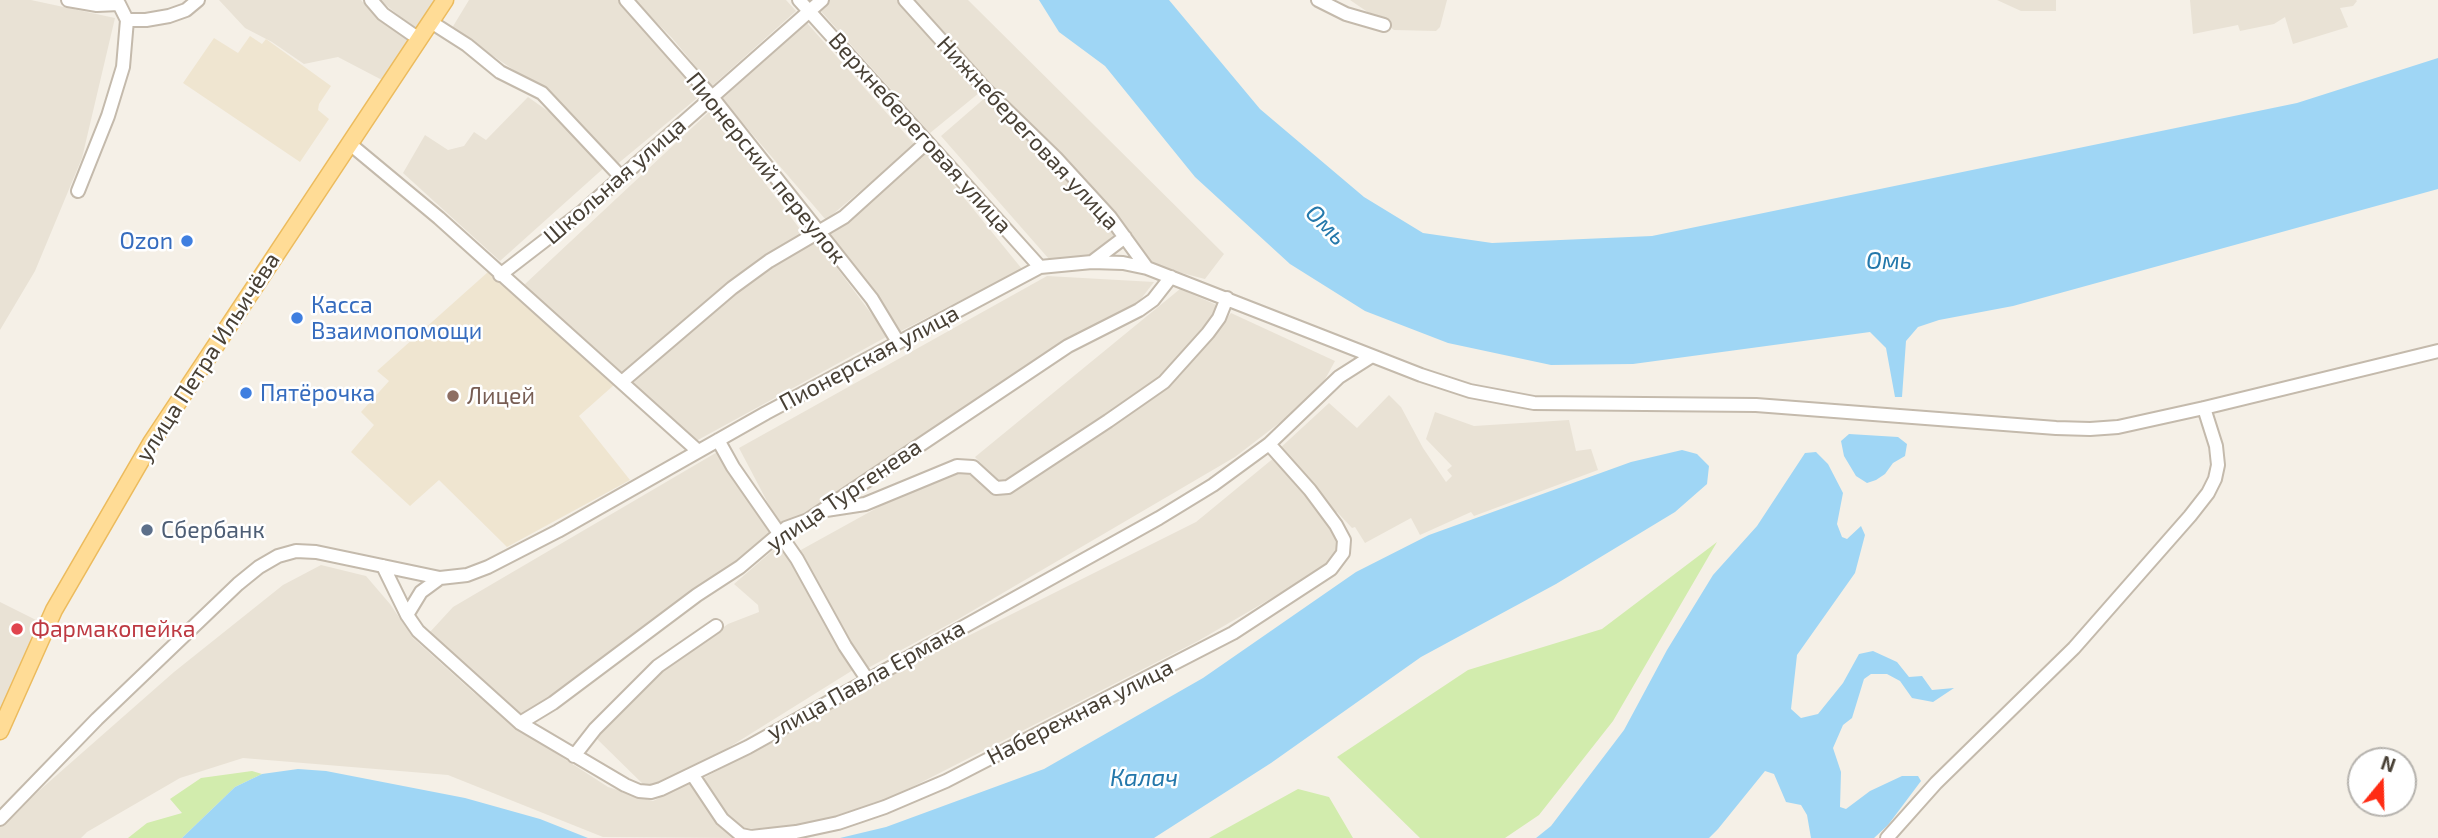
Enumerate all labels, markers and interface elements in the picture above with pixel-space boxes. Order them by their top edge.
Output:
street label: Верхнебереговая улица [823,27,1017,239]
street label: Нижнебереговая улица [931,30,1125,236]
street label: Пионерский переулок [680,67,852,269]
street label: Школьная улица [538,112,692,250]
water label: Омь [1300,199,1352,251]
place label: Ozon [120,227,173,255]
marker: Ozon [179,233,195,249]
street label: улица Петра Ильичёва [130,247,286,467]
water label: Омь [1866,247,1912,275]
place label: Касса Взаимопомощи [311,291,482,345]
street label: Пионерская улица [774,299,964,417]
marker: Касса Взаимопомощи [289,310,305,326]
place label: Пятёрочка [260,379,375,407]
place label: Лицей [467,382,535,410]
marker: Пятёрочка [238,385,254,401]
marker: Лицей [445,388,461,404]
street label: улица Тургенева [761,433,927,557]
place label: Сбербанк [161,516,265,544]
marker: Сбербанк [139,522,155,538]
street label: улица Павла Ермака [762,614,970,746]
place label: Фармакопейка [31,615,195,643]
marker: Фармакопейка [9,621,25,637]
street label: Набережная улица [982,653,1178,771]
north arrow [2347,747,2417,817]
text: N [2378,750,2399,777]
water label: Калач [1110,764,1178,792]

